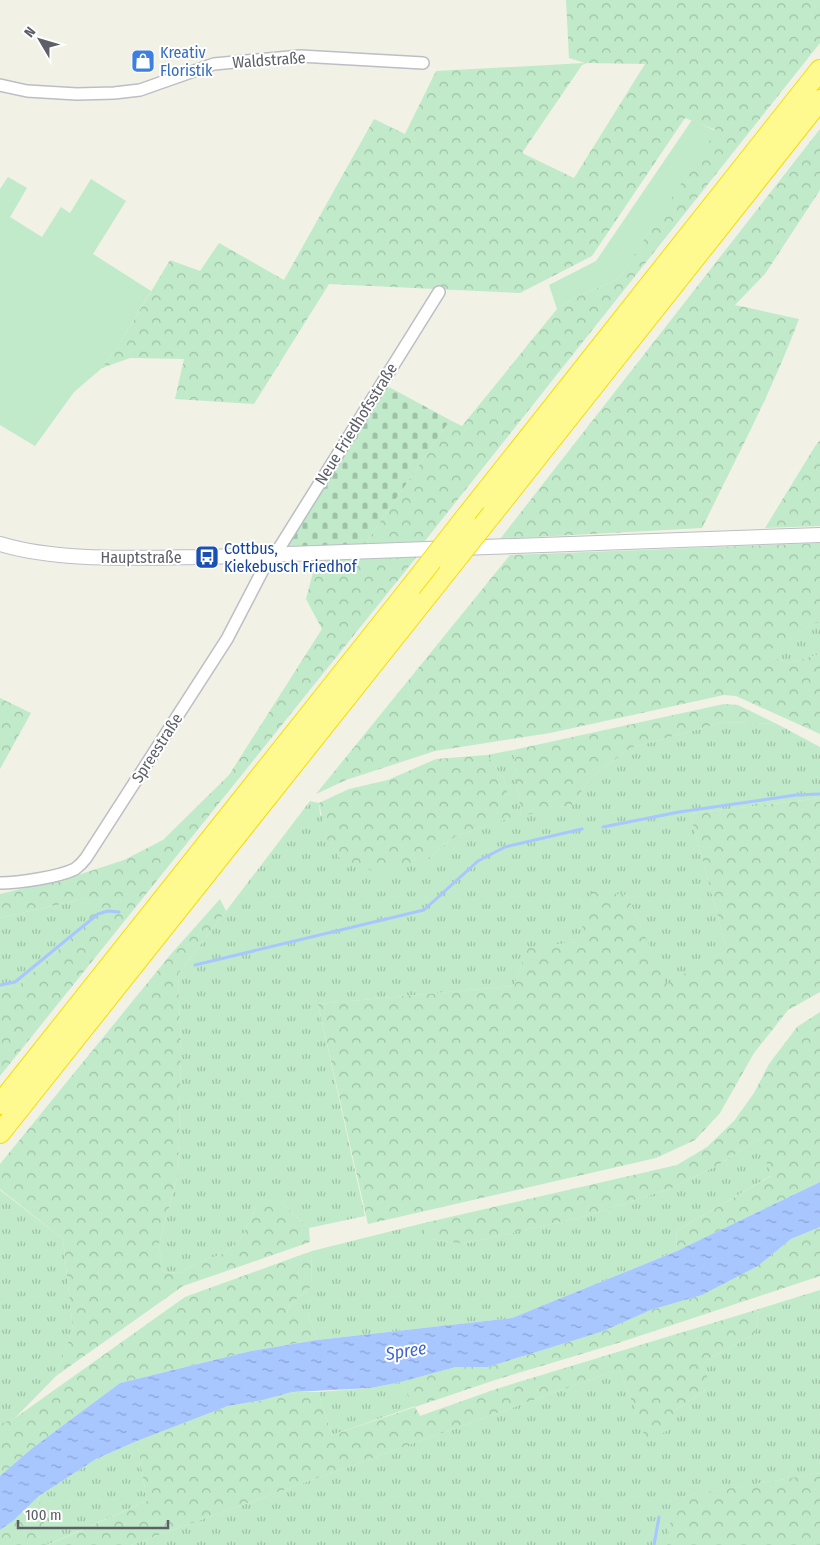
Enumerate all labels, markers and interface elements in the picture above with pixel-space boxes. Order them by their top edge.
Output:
north arrow [15,15,65,65]
text: N [21,24,39,41]
place label: Kreativ Floristik [160,43,213,80]
shop icon: Kreativ Floristik [130,48,156,74]
street label: Waldstraße [232,48,306,72]
street label: Neue Friedhofsstraße [311,360,401,488]
place label: Cottbus, Kiekebusch Friedhof [224,539,358,576]
bus stop icon: Cottbus, Kiekebusch Friedhof [194,544,220,570]
street label: Hauptstraße [100,548,182,567]
street label: Spreestraße [128,710,186,786]
water label: Spree [383,1337,428,1365]
scale bar [18,1498,168,1530]
text: 100 m [25,1506,62,1524]

